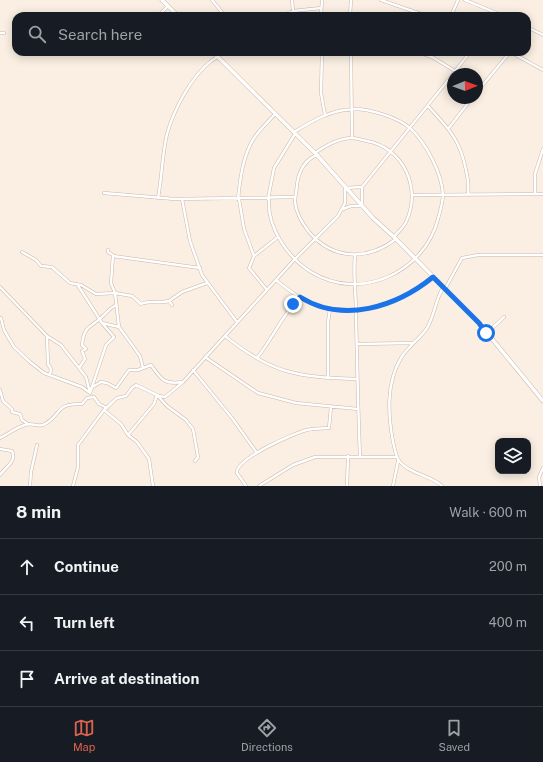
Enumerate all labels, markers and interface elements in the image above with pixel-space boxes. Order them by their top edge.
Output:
search box [12,12,531,56]
icon: search [26,23,48,45]
text: Search here [58,26,142,43]
north arrow [447,68,483,104]
route end [284,295,302,313]
route start [477,324,495,342]
map controls [495,438,531,474]
button: layers [495,438,531,474]
text: 8 min [16,502,61,522]
text: Walk · 600 m [449,505,527,520]
icon: ahead [16,556,38,578]
text: Continue [54,558,119,575]
text: 200 m [489,559,527,574]
icon: left [16,612,38,634]
text: Turn left [54,614,115,631]
text: 400 m [489,615,527,630]
icon: arrive [16,668,38,690]
text: Arrive at destination [54,670,199,687]
tab: Map [73,717,95,753]
tab: Directions [241,717,293,753]
tab: Saved [439,717,470,753]

